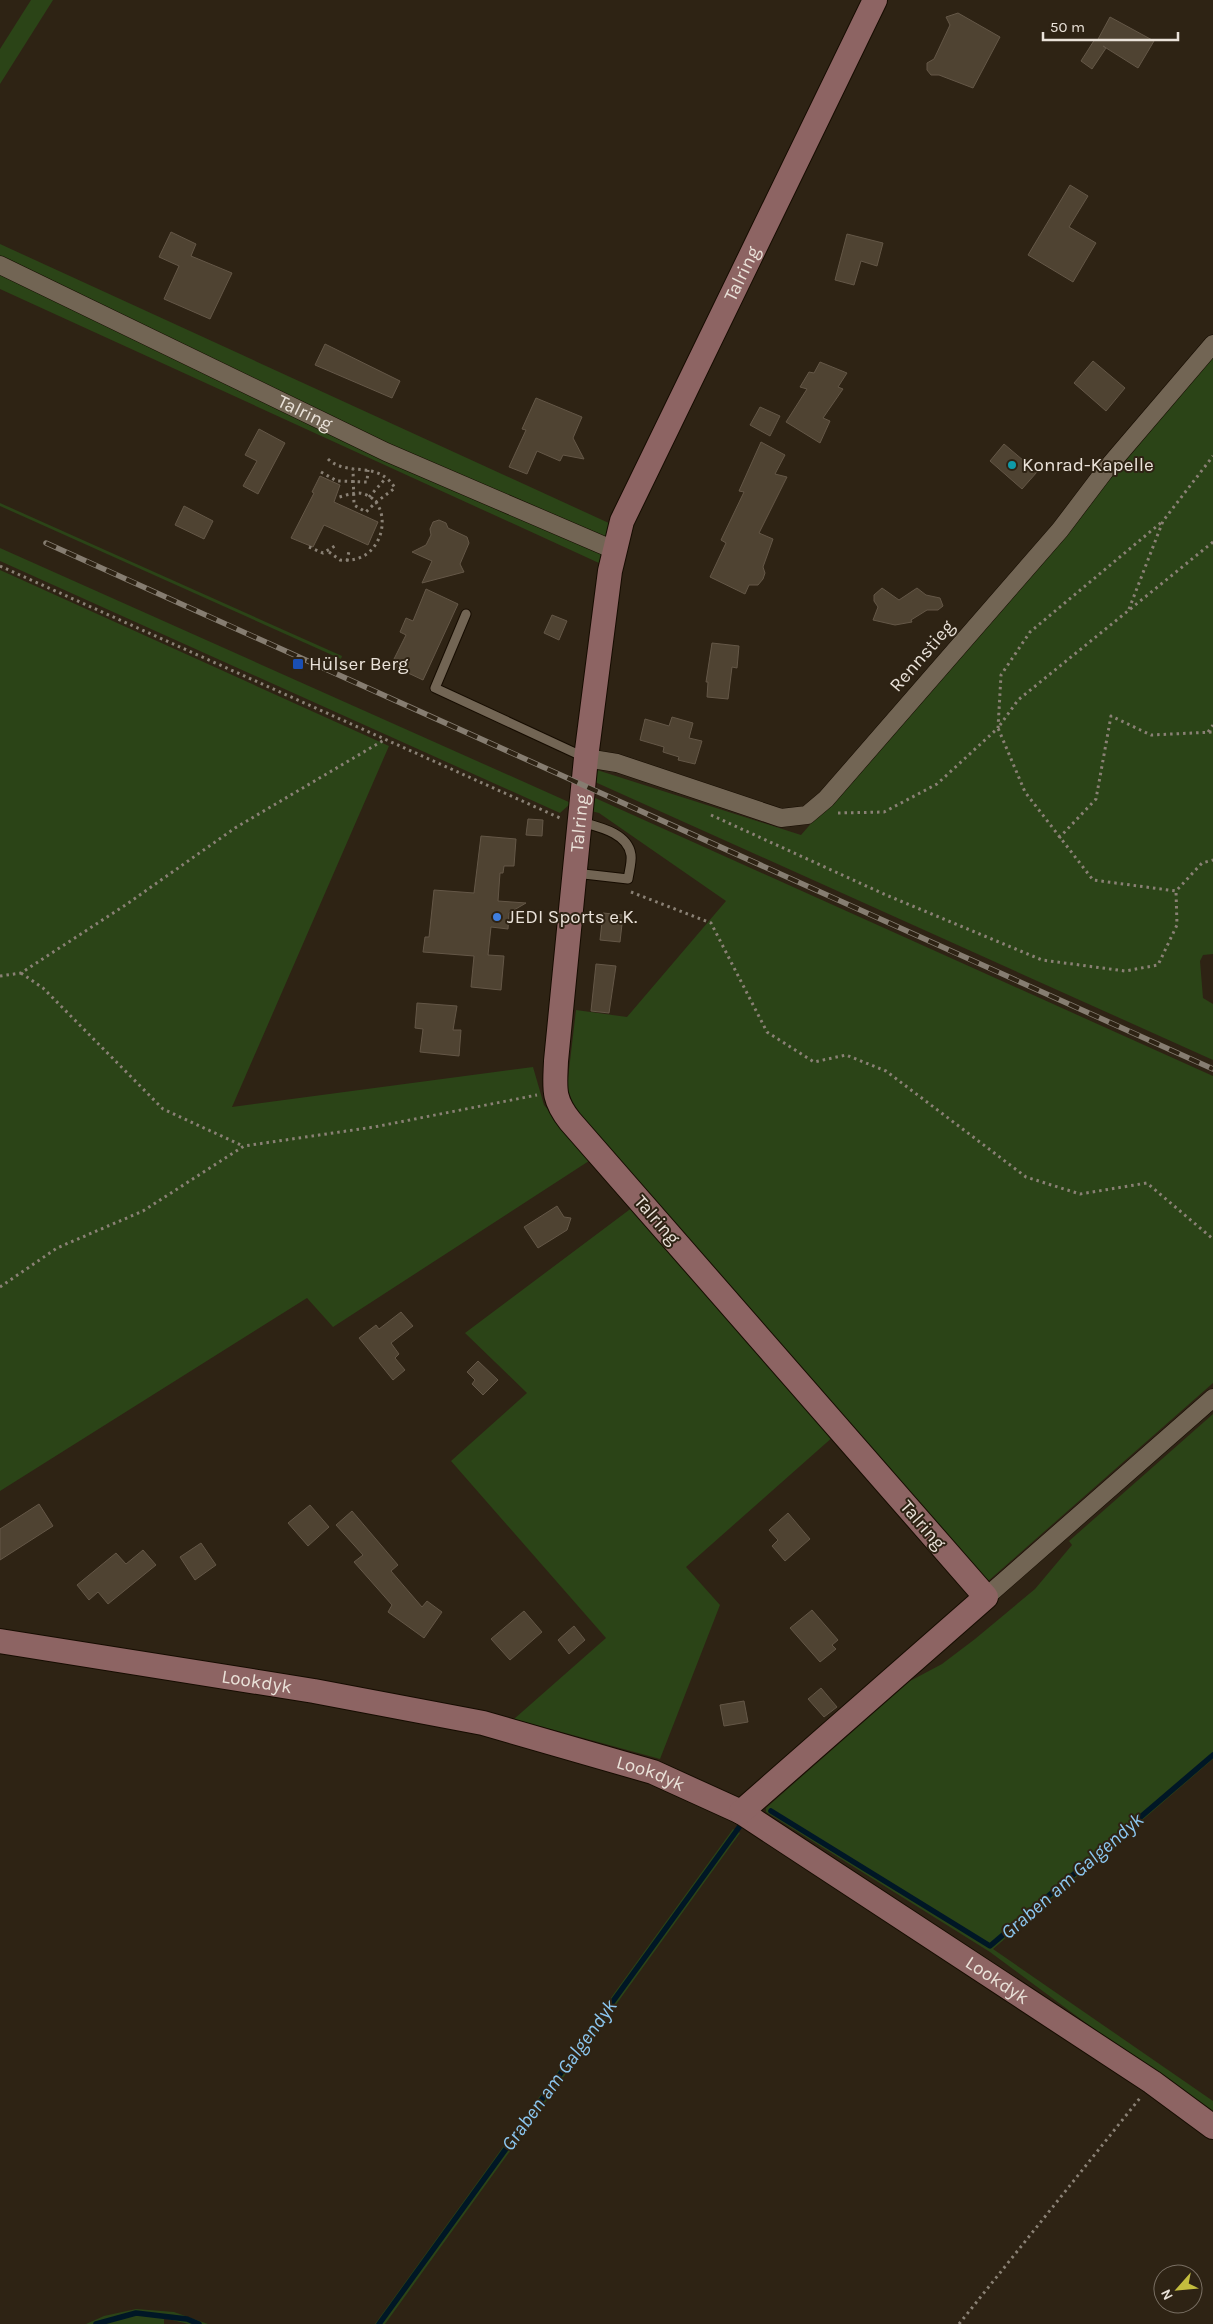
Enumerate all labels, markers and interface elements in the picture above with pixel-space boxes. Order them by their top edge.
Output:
scale bar [1043,10,1178,42]
text: 50 m [1050,18,1085,36]
street label: Talring [719,243,765,305]
street label: Talring [274,390,336,436]
place label: Konrad-Kapelle [1022,454,1154,476]
marker: Konrad-Kapelle [1006,459,1018,471]
street label: Rennstieg [885,616,959,696]
place label: Hülser Berg [309,653,409,675]
marker: Hülser Berg [291,657,305,671]
street label: Talring [566,793,593,853]
place label: JEDI Sports e.K. [507,906,637,928]
marker: JEDI Sports e.K. [491,911,503,923]
street label: Talring [630,1191,685,1249]
street label: Talring [896,1496,951,1554]
street label: Lookdyk [220,1665,294,1698]
street label: Lookdyk [614,1751,689,1796]
water label: Graben am Galgendyk [996,1807,1149,1944]
street label: Lookdyk [961,1952,1033,2009]
water label: Graben am Galgendyk [496,1994,622,2155]
north arrow [1153,2264,1203,2314]
text: N [1157,2286,1177,2303]

